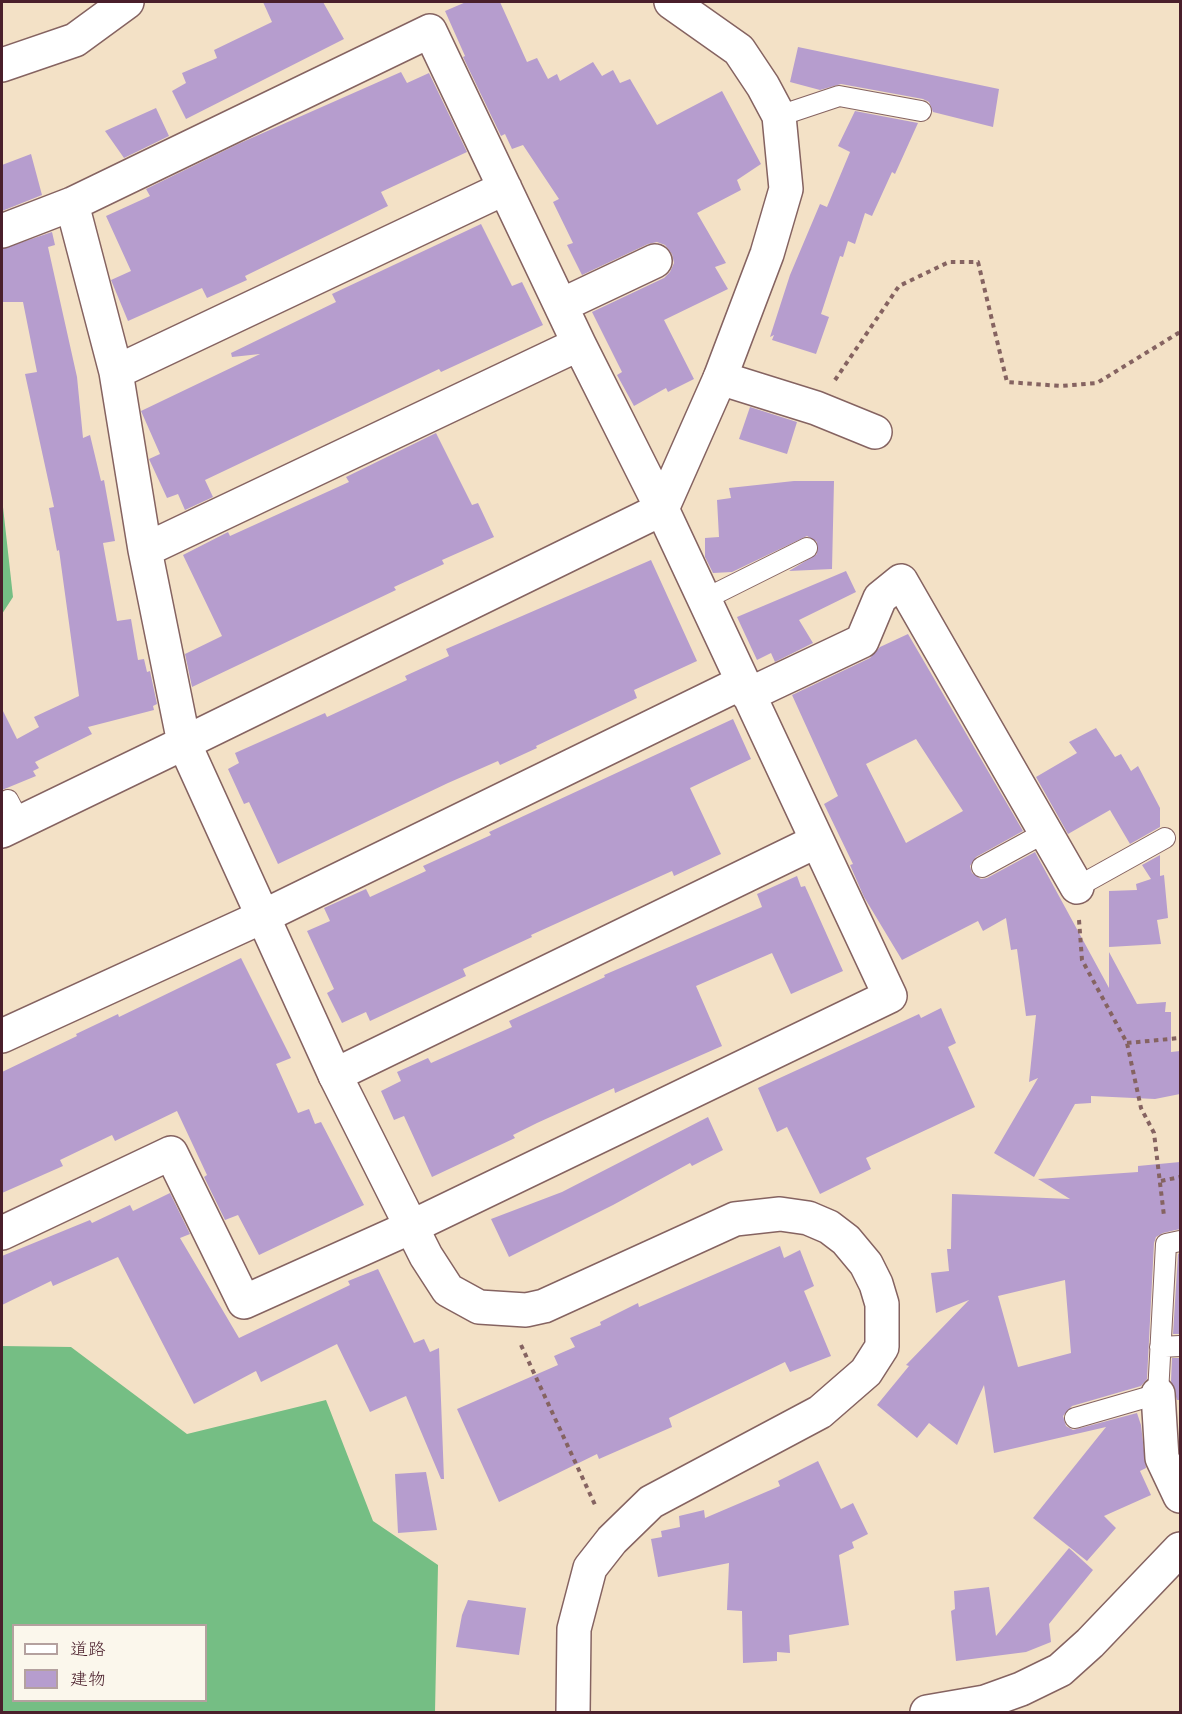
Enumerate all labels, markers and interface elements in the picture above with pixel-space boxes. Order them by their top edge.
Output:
legend [12,1624,207,1702]
text: 道路 [70,1639,106,1664]
text: 建物 [70,1669,106,1694]

